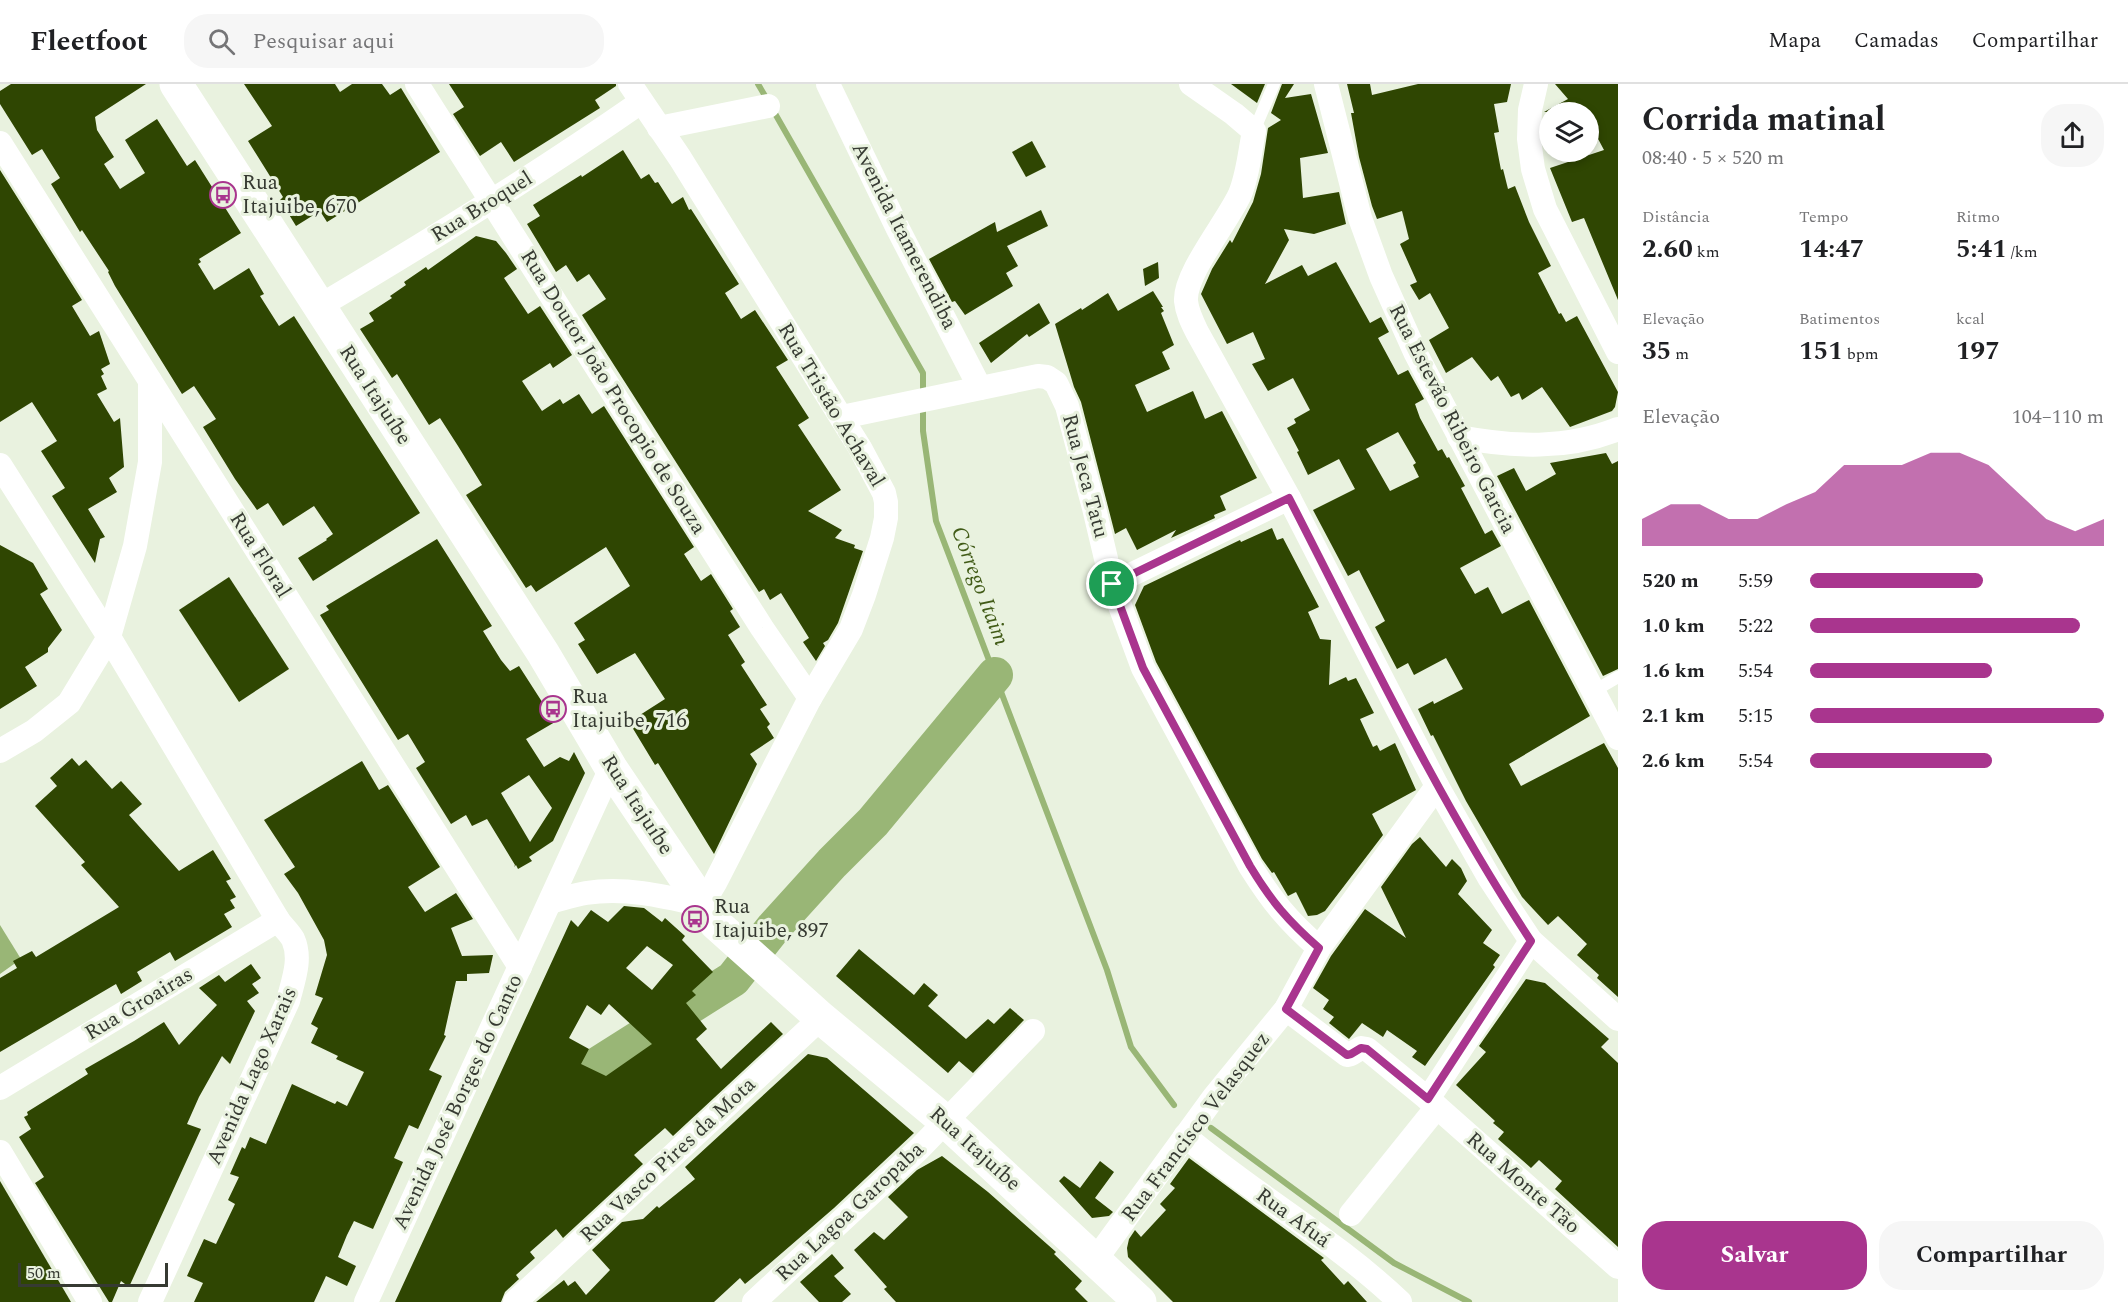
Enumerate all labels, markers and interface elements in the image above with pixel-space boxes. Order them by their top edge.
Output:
search box [184,14,604,68]
text: Fleetfoot [30,20,148,63]
icon: search [205,25,238,58]
text: Pesquisar aqui [253,25,395,58]
text: Mapa [1768,25,1821,57]
text: Camadas [1854,25,1939,57]
text: Compartilhar [1972,25,2098,57]
text: Corrida matinal [1642,95,1885,145]
map controls [1539,102,1599,162]
button: layers [1539,102,1599,162]
button: share [2041,104,2104,167]
street label: Avenida Itamerendiba [843,137,965,336]
text: 08:40 · 5 × 520 m [1642,143,1784,173]
street label: Rua Broquel [425,163,539,251]
place label: Rua Itajuibe, 670 [242,167,357,223]
bus stop icon: Rua Itajuibe, 670 [208,180,238,210]
text: Distância [1642,205,1709,229]
text: Tempo [1799,205,1848,229]
text: Ritmo [1956,205,2000,229]
text: 2.60 [1642,229,1693,269]
text: 14:47 [1799,229,1864,269]
text: 5:41 [1956,229,2007,269]
text: km [1693,240,1719,264]
text: /km [2007,240,2037,264]
street label: Rua Doutor João Procopio de Souza [512,243,715,541]
street label: Rua Estevão Ribeiro Garcia [1380,299,1524,540]
text: Elevação [1642,307,1705,331]
text: Batimentos [1799,307,1880,331]
text: kcal [1956,307,1985,331]
street label: Rua Tristão Achaval [769,317,893,493]
text: 35 [1642,331,1671,371]
text: 151 [1799,331,1843,371]
text: 197 [1956,331,2000,371]
street label: Rua Itajuíbe [331,338,419,452]
text: m [1671,342,1689,366]
text: bpm [1843,342,1879,366]
text: Elevação [1642,402,1720,432]
text: 104–110 m [2012,402,2104,432]
street label: Rua Jeca Tatu [1053,410,1117,542]
street label: Rua Floral [221,506,299,604]
water label: Córrego Itaim [942,521,1018,651]
pin [1086,558,1137,609]
text: 520 m [1642,566,1699,596]
text: 5:59 [1738,566,1773,596]
icon: arrive [1095,567,1128,600]
text: 1.0 km [1642,611,1705,641]
text: 5:22 [1738,611,1773,641]
text: 1.6 km [1642,656,1705,686]
text: 5:54 [1738,656,1773,686]
place label: Rua Itajuibe, 716 [572,681,687,737]
bus stop icon: Rua Itajuibe, 716 [538,694,568,724]
text: 2.1 km [1642,701,1705,731]
text: 5:15 [1738,701,1773,731]
text: 2.6 km [1642,746,1705,776]
text: 5:54 [1738,746,1773,776]
street label: Rua Itajuíbe [593,748,681,862]
place label: Rua Itajuibe, 897 [714,891,829,947]
bus stop icon: Rua Itajuibe, 897 [680,904,710,934]
street label: Rua Groairas [79,959,199,1049]
street label: Avenida José Borges do Canto [385,969,531,1235]
street label: Avenida Lago Xarais [198,982,306,1170]
street label: Rua Francisco Velasquez [1114,1025,1278,1229]
street label: Rua Vasco Pires da Mota [573,1069,764,1250]
street label: Rua Itajuíbe [922,1099,1028,1199]
street label: Rua Monte Tão [1459,1124,1587,1242]
street label: Rua Lagoa Garopaba [768,1134,932,1290]
street label: Rua Afuá [1249,1180,1338,1257]
button: Salvar [1642,1221,1867,1290]
button: Compartilhar [1879,1221,2104,1290]
scale bar [18,1260,168,1288]
text: 50 m [27,1261,61,1285]

